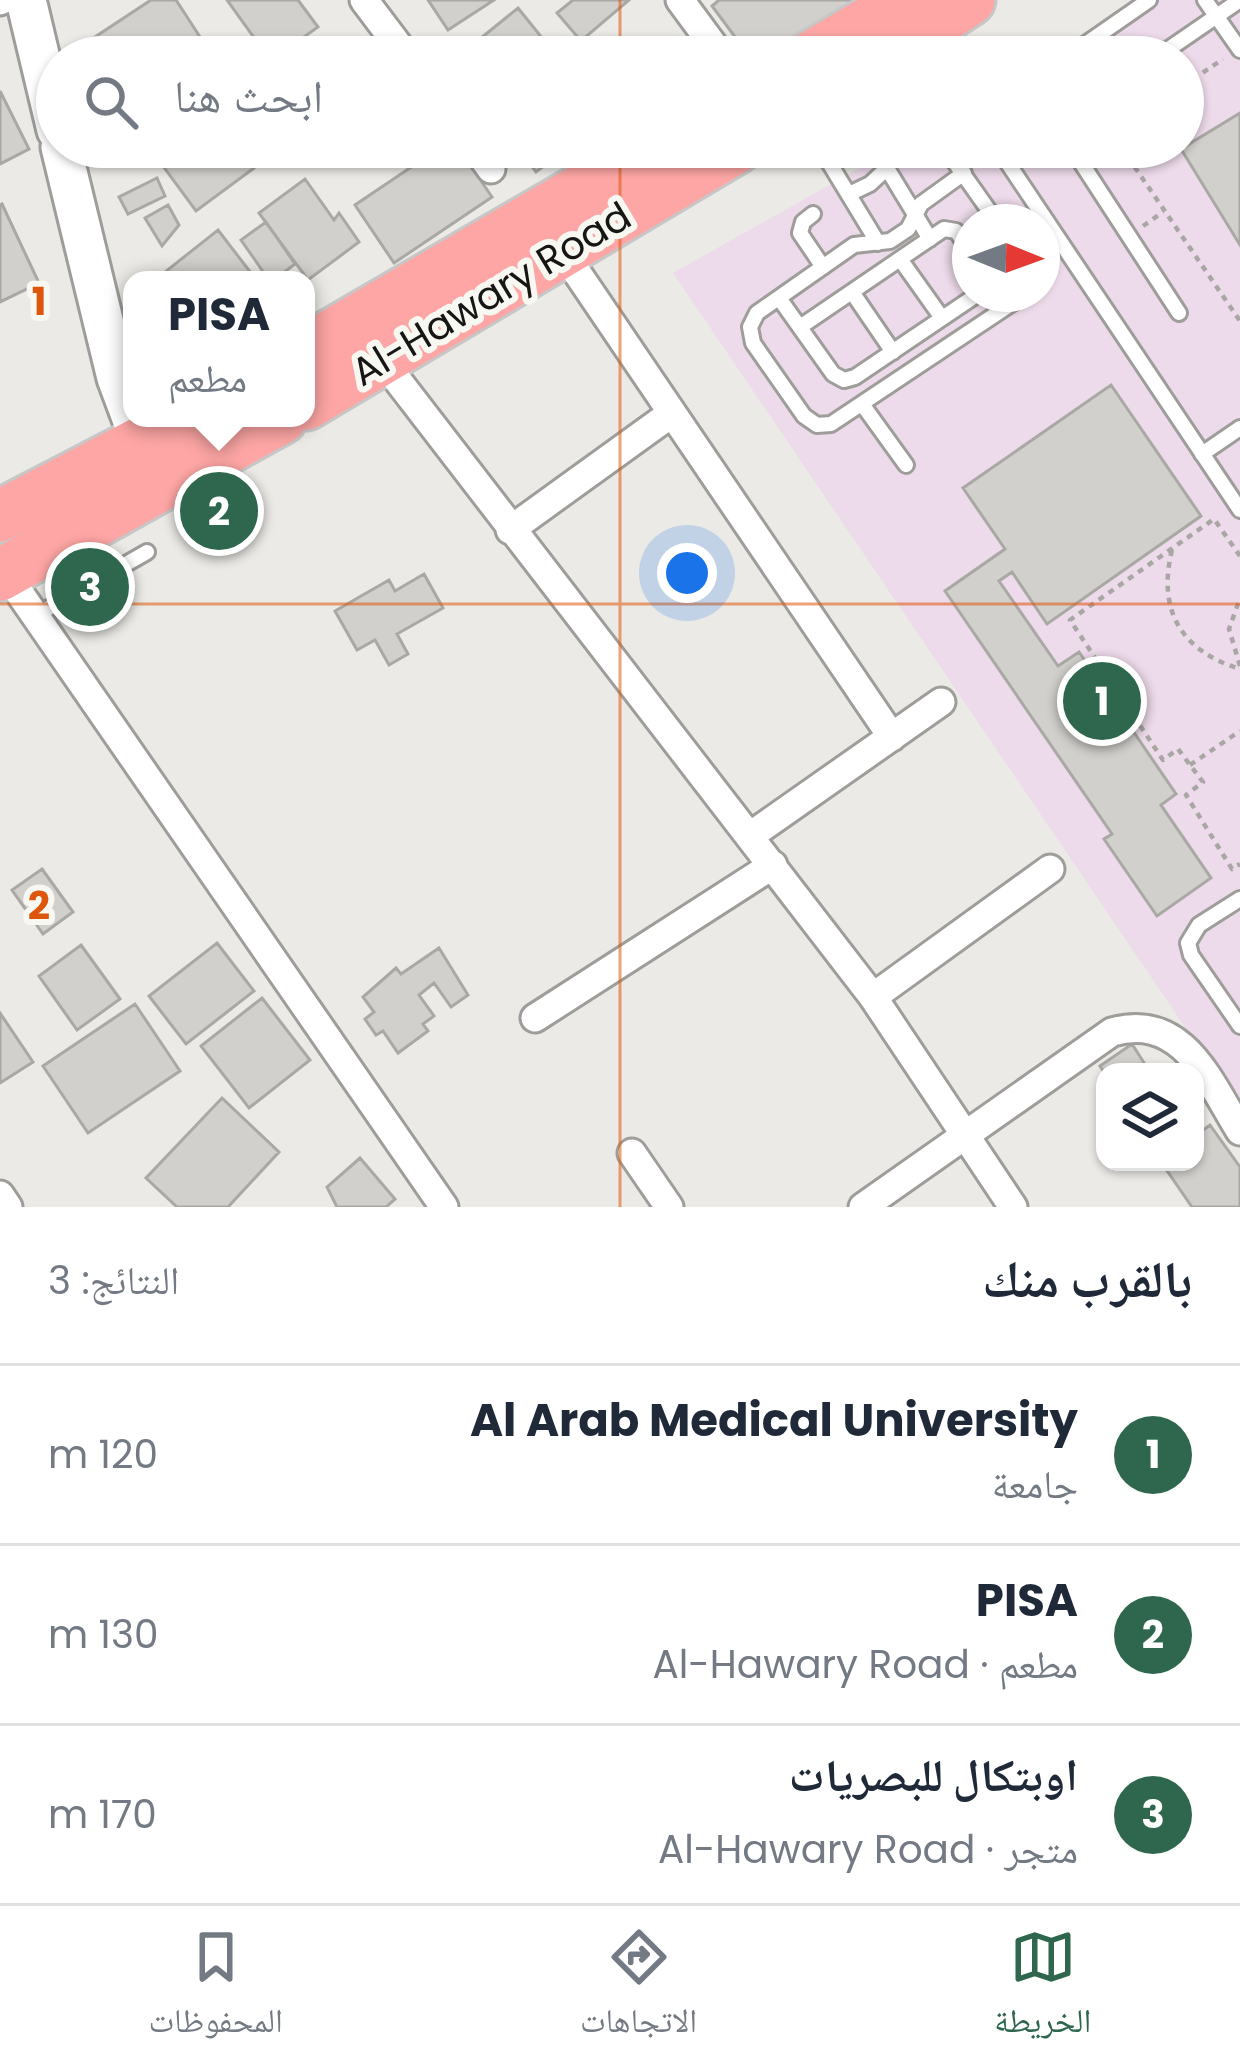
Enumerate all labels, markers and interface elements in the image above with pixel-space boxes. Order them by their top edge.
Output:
search box [36,36,1204,168]
text: ابحث هنا [174,65,323,128]
icon: search [78,69,144,135]
street label: Al-Hawary Road [341,189,641,399]
north arrow [952,204,1060,312]
popup [123,271,315,427]
text: 1 [32,274,46,329]
text: PISA [168,283,270,346]
text: مطعم [168,351,247,406]
pin: 2 [180,466,258,556]
pin: 3 [51,542,129,632]
your location [657,543,717,603]
pin: 1 [1063,656,1141,746]
text: 2 [28,878,50,933]
map controls [1096,1063,1204,1171]
button: layers [1096,1063,1204,1171]
text: بالقرب منك [982,1243,1192,1315]
text: النتائج: 3 [48,1253,179,1308]
text: Al Arab Medical University [470,1389,1078,1452]
text: 120 m [48,1427,158,1482]
text: 1 [1146,1427,1160,1482]
text: جامعة [992,1457,1078,1512]
text: PISA [976,1569,1078,1632]
text: 130 m [48,1607,159,1662]
text: 2 [1142,1607,1164,1662]
text: مطعم · Al-Hawary Road [652,1637,1078,1692]
text: اوبتكال للبصريات [789,1744,1078,1807]
text: 170 m [48,1787,157,1842]
text: 3 [1141,1787,1165,1842]
text: متجر · Al-Hawary Road [658,1822,1078,1877]
tab: المحفوظات [149,1924,283,2053]
tab: الاتجاهات [580,1924,697,2053]
tab: الخريطة [994,1924,1091,2053]

